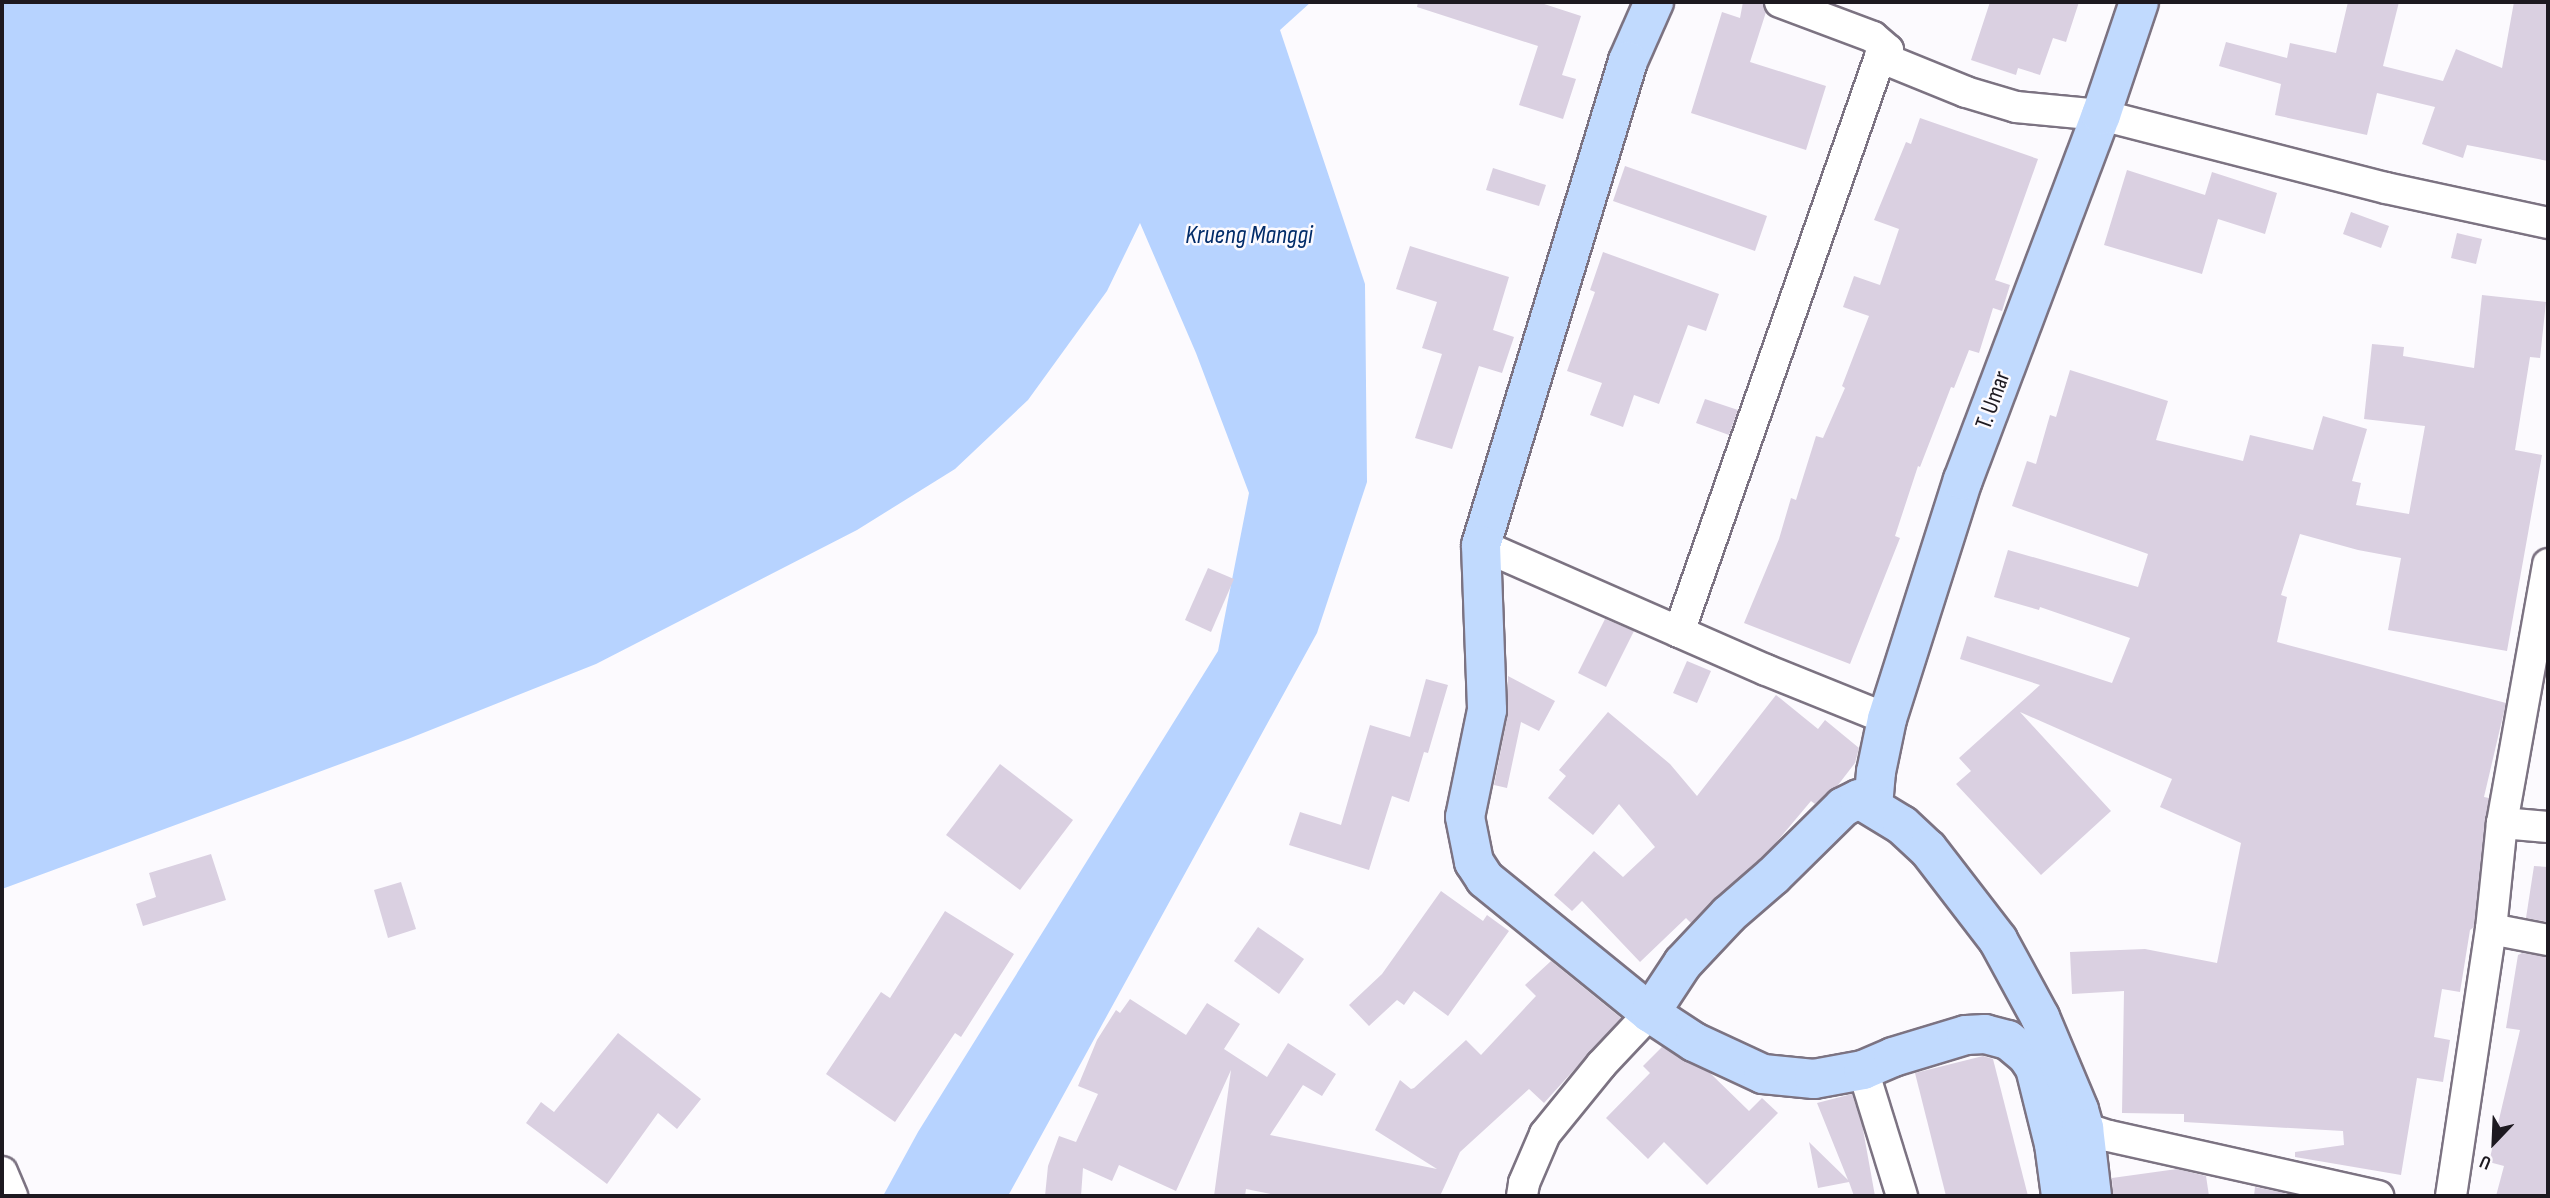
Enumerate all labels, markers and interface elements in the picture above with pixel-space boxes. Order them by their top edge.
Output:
water label: Krueng Manggi [1185,220,1313,252]
street label: T. Umar [1969,367,2017,433]
north arrow [2459,1107,2529,1177]
text: U [2477,1149,2495,1174]

